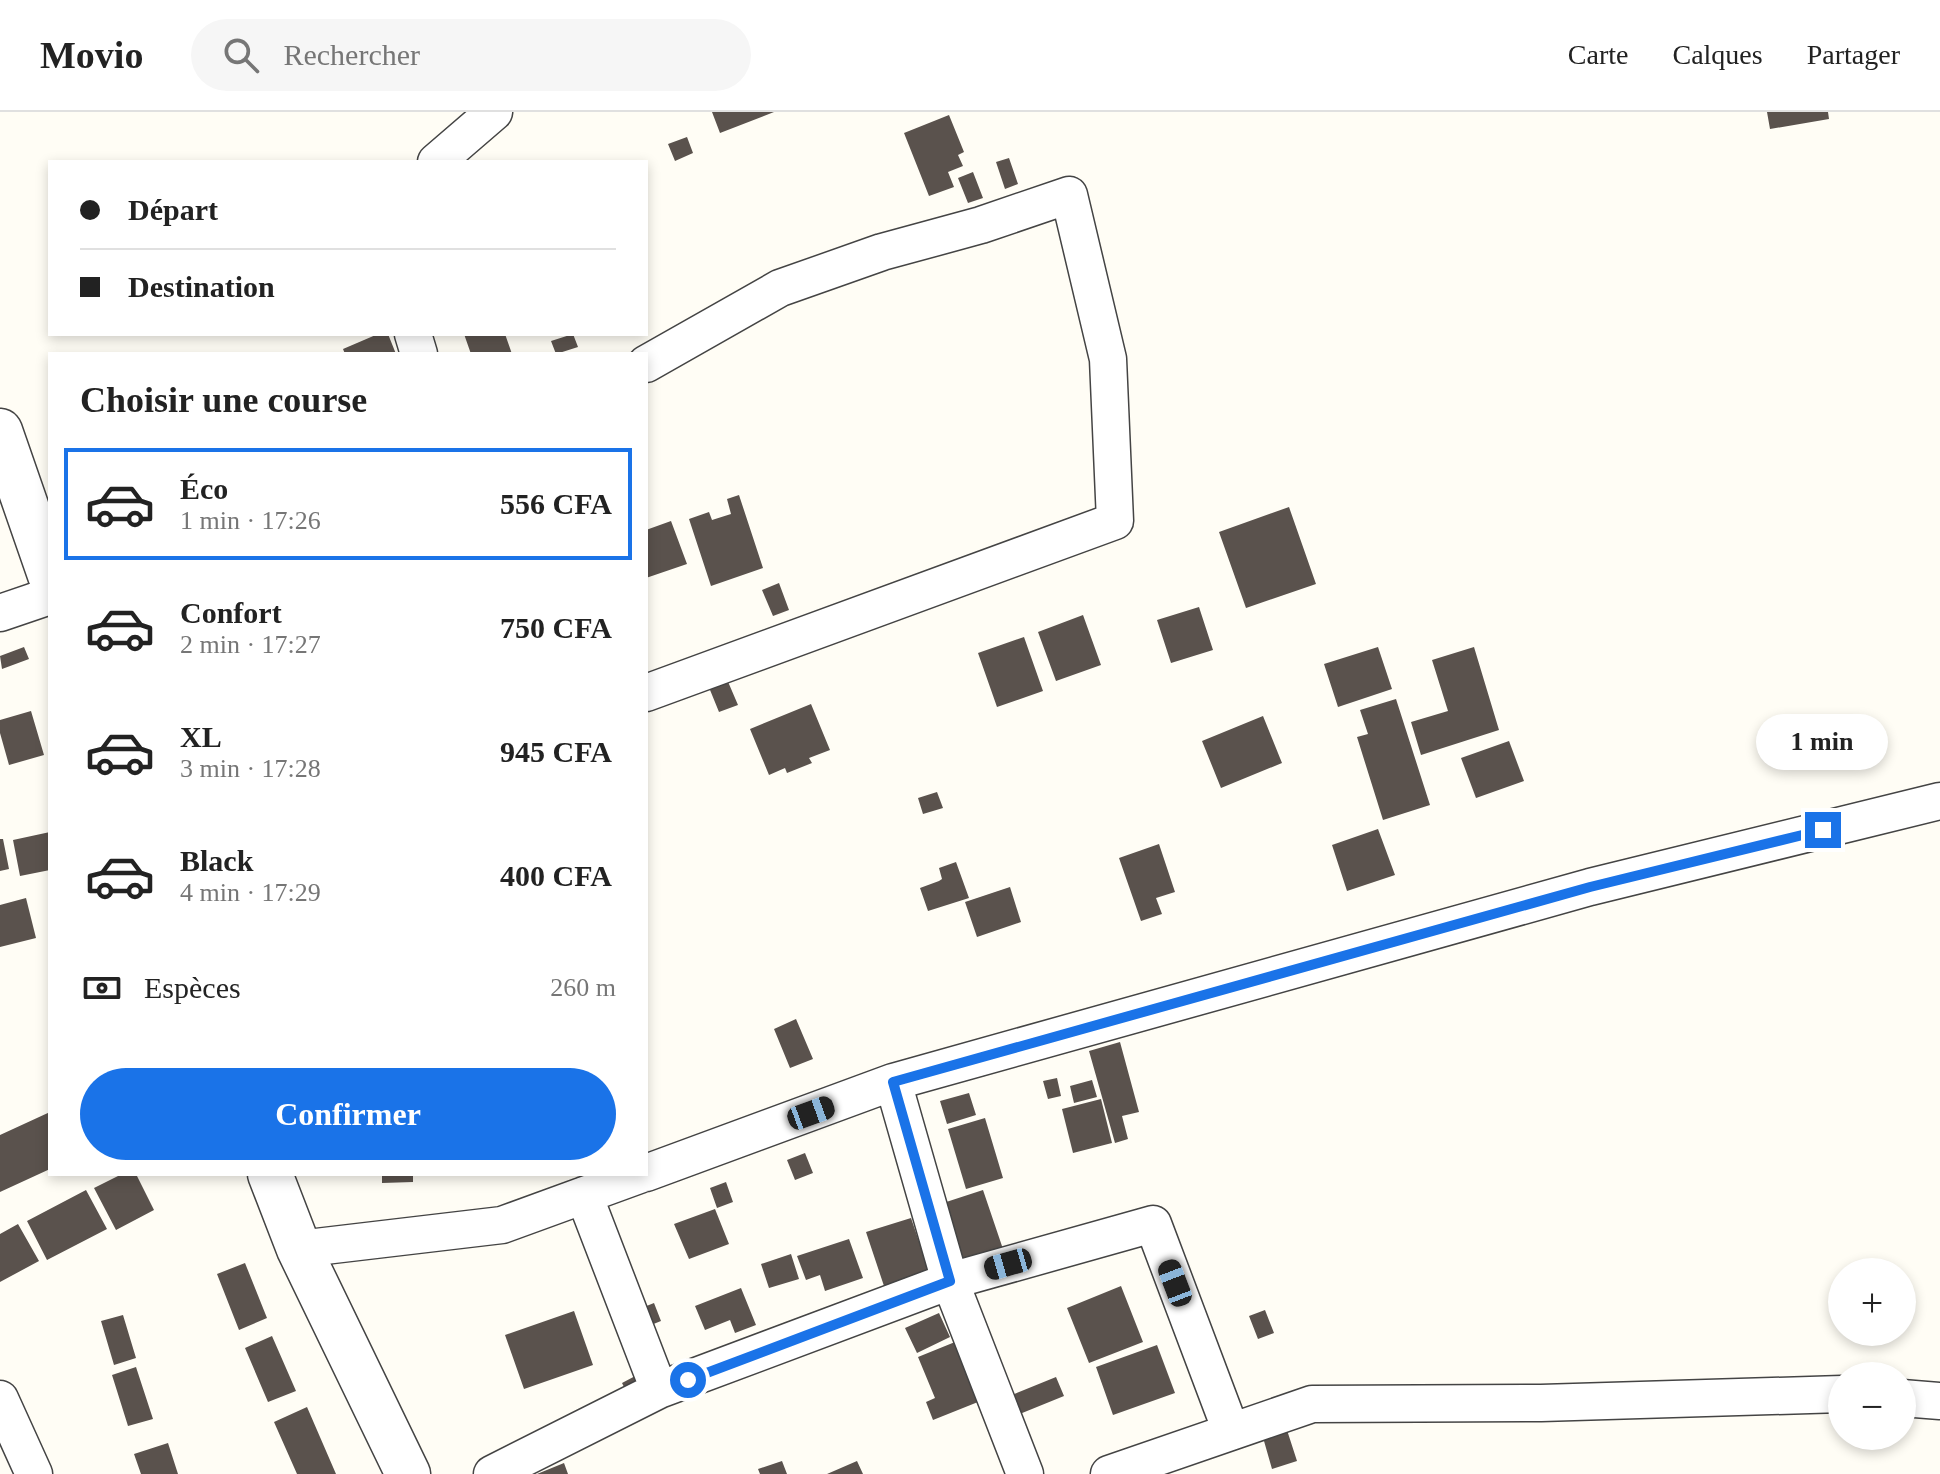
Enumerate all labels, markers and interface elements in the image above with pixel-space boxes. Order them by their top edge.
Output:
search box [191,19,751,91]
icon: search [219,33,263,77]
text: Movio [40,34,143,76]
text: Rechercher [283,38,420,71]
text: Carte [1568,39,1628,70]
text: Calques [1672,39,1763,70]
text: Partager [1807,39,1900,70]
text: Départ [128,193,218,226]
text: Destination [128,270,275,303]
text: Choisir une course [80,380,367,420]
icon: car [84,468,156,540]
text: Éco [180,472,228,505]
text: 556 CFA [500,487,612,520]
text: 1 min · 17:26 [180,506,321,535]
icon: car [84,592,156,664]
text: Confort [180,596,282,629]
text: 750 CFA [500,611,612,644]
text: 2 min · 17:27 [180,630,321,659]
callout: 1 min [1757,714,1889,770]
icon: car [84,716,156,788]
text: XL [180,720,222,753]
text: 1 min [1791,727,1853,756]
text: 945 CFA [500,735,612,768]
text: 3 min · 17:28 [180,754,321,783]
route end [1805,812,1841,848]
icon: car [84,840,156,912]
text: Black [180,844,253,877]
text: 400 CFA [500,859,612,892]
text: 4 min · 17:29 [180,878,321,907]
icon: cash [80,966,124,1010]
text: Espèces [144,971,241,1004]
text: 260 m [550,973,616,1002]
button: Confirmer [80,1068,616,1160]
car [784,1094,838,1132]
car [982,1246,1034,1282]
car [1155,1256,1195,1310]
map controls [1828,1258,1916,1450]
button: + [1828,1258,1916,1346]
route start [670,1362,706,1398]
button: − [1828,1362,1916,1450]

